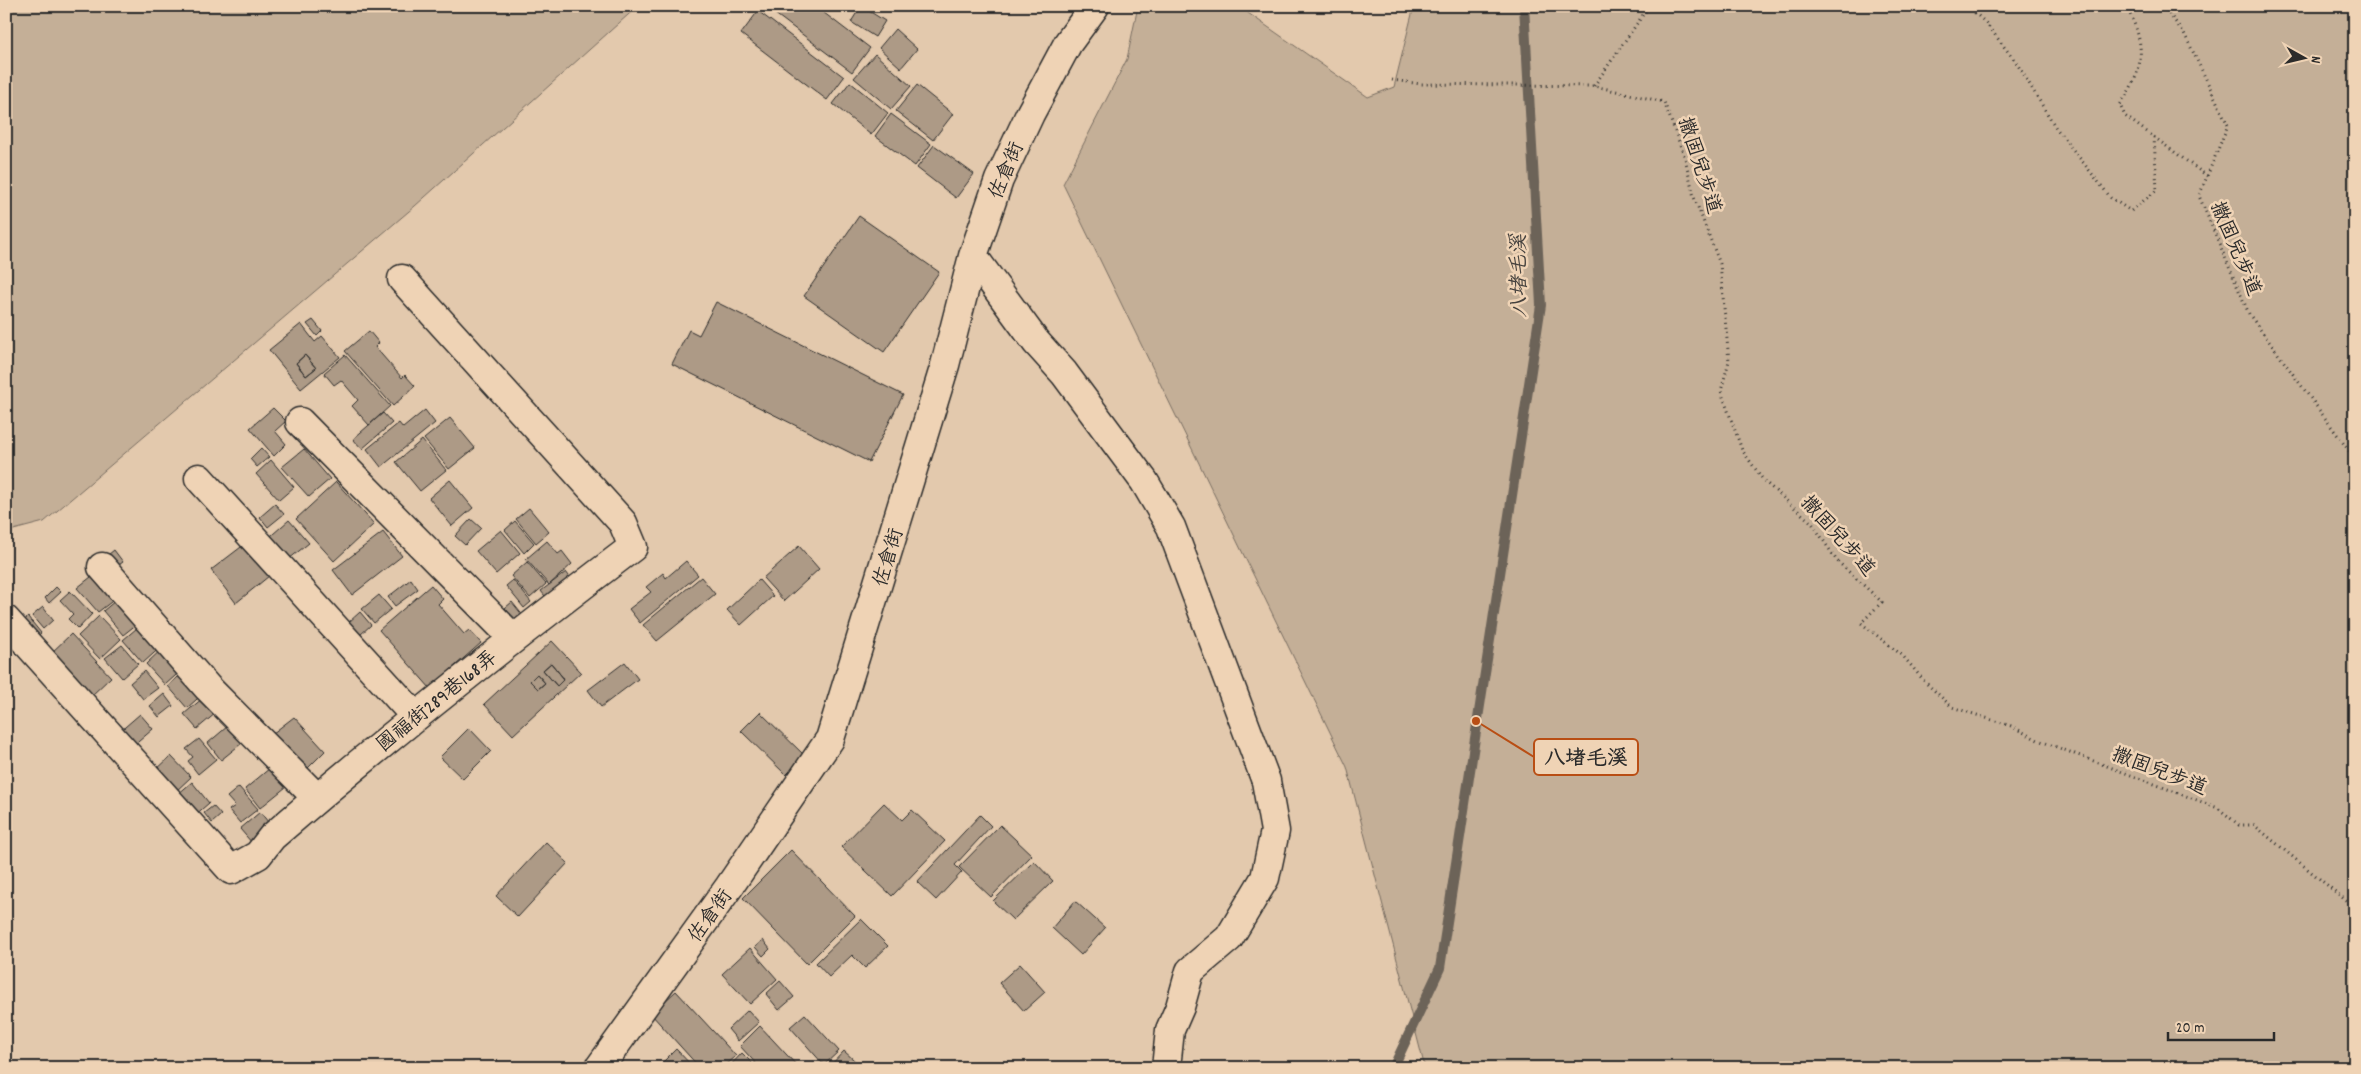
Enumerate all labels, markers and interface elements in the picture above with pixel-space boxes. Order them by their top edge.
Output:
north arrow [2278,32,2328,82]
text: N [2304,55,2325,64]
street label: 撒固兒步道 [1669,114,1727,218]
street label: 佐倉街 [983,138,1032,204]
street label: 撒固兒步道 [2202,198,2267,301]
water label: 八堵毛溪 [1505,233,1537,318]
street label: 撒固兒步道 [1793,490,1881,584]
street label: 佐倉街 [868,525,912,591]
street label: 國福街289巷168弄 [372,645,504,760]
callout: 八堵毛溪 [1534,739,1638,775]
street label: 撒固兒步道 [2107,742,2211,804]
text: 八堵毛溪 [1544,745,1628,775]
street label: 佐倉街 [682,884,740,949]
scale bar [2168,1009,2275,1041]
text: 20 m [2176,1018,2204,1040]

